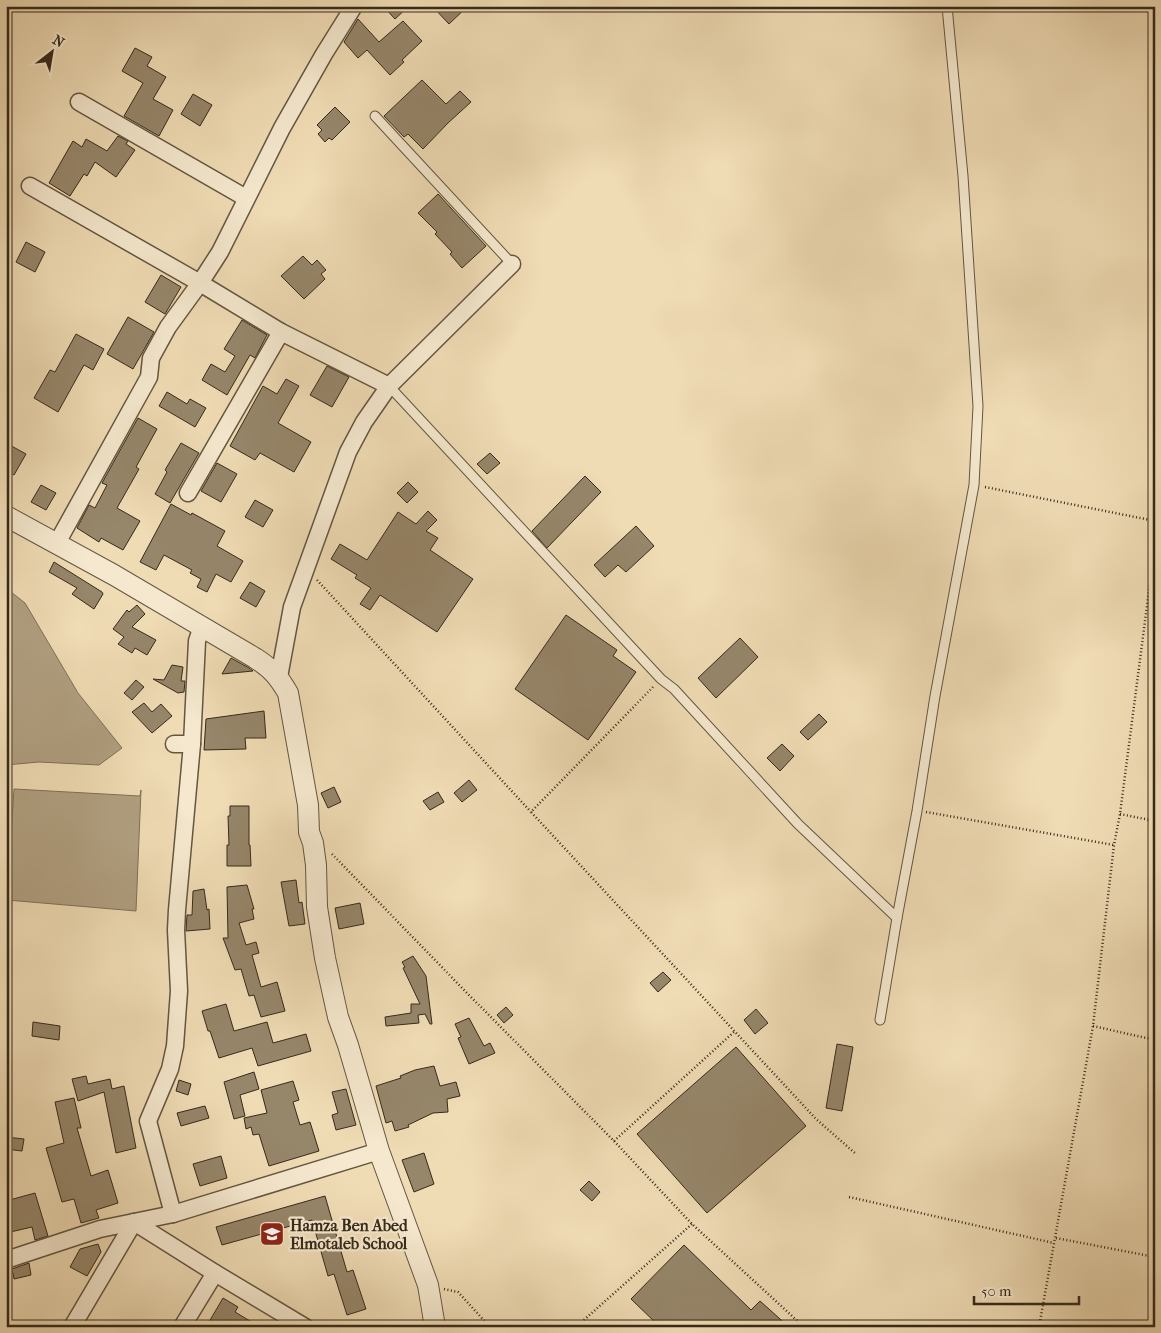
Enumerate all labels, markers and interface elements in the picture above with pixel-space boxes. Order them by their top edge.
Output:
north arrow [28,28,78,78]
text: N [50,31,68,52]
place label: Hamza Ben Abed Elmotaleb School [290,1216,409,1253]
school or university icon: Hamza Ben Abed Elmotaleb School [259,1221,285,1247]
scale bar [974,1273,1078,1305]
text: 50 m [981,1282,1012,1300]

